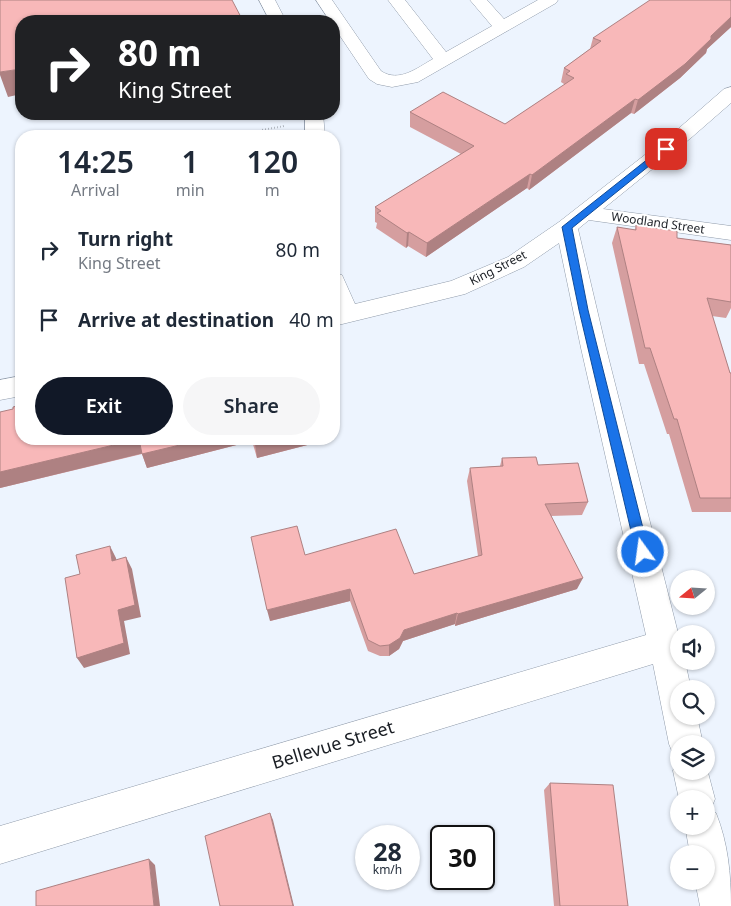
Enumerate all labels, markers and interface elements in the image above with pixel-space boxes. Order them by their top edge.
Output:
text: 80 m [118,29,201,76]
icon: right [35,35,100,100]
text: King Street [118,74,232,104]
pin [645,128,687,170]
icon: arrive [652,135,680,163]
text: 14:25 [57,141,134,182]
text: 1 [182,141,199,182]
text: 120 [247,141,298,182]
text: Arrival [71,179,120,201]
text: min [176,179,205,201]
text: m [265,179,280,201]
street label: Woodland Street [610,208,706,238]
text: Turn right [78,226,173,252]
icon: right [35,236,63,264]
text: 80 m [276,237,320,263]
street label: King Street [466,246,530,289]
text: King Street [78,252,161,274]
icon: arrive [35,306,63,334]
text: Arrive at destination [78,307,274,333]
text: 40 m [289,307,334,333]
button: Exit [35,377,173,435]
button: Share [183,377,320,435]
position arrow [616,525,668,577]
north arrow [670,570,715,615]
map controls [670,570,715,890]
button: sound [670,625,715,670]
button: search [670,680,715,725]
street label: Bellevue Street [269,714,397,774]
button: layers [670,735,715,780]
button: + [670,790,715,835]
speed limit sign: 30 [430,825,495,890]
text: 28 [373,834,402,868]
button: − [670,845,715,890]
text: km/h [373,861,402,878]

